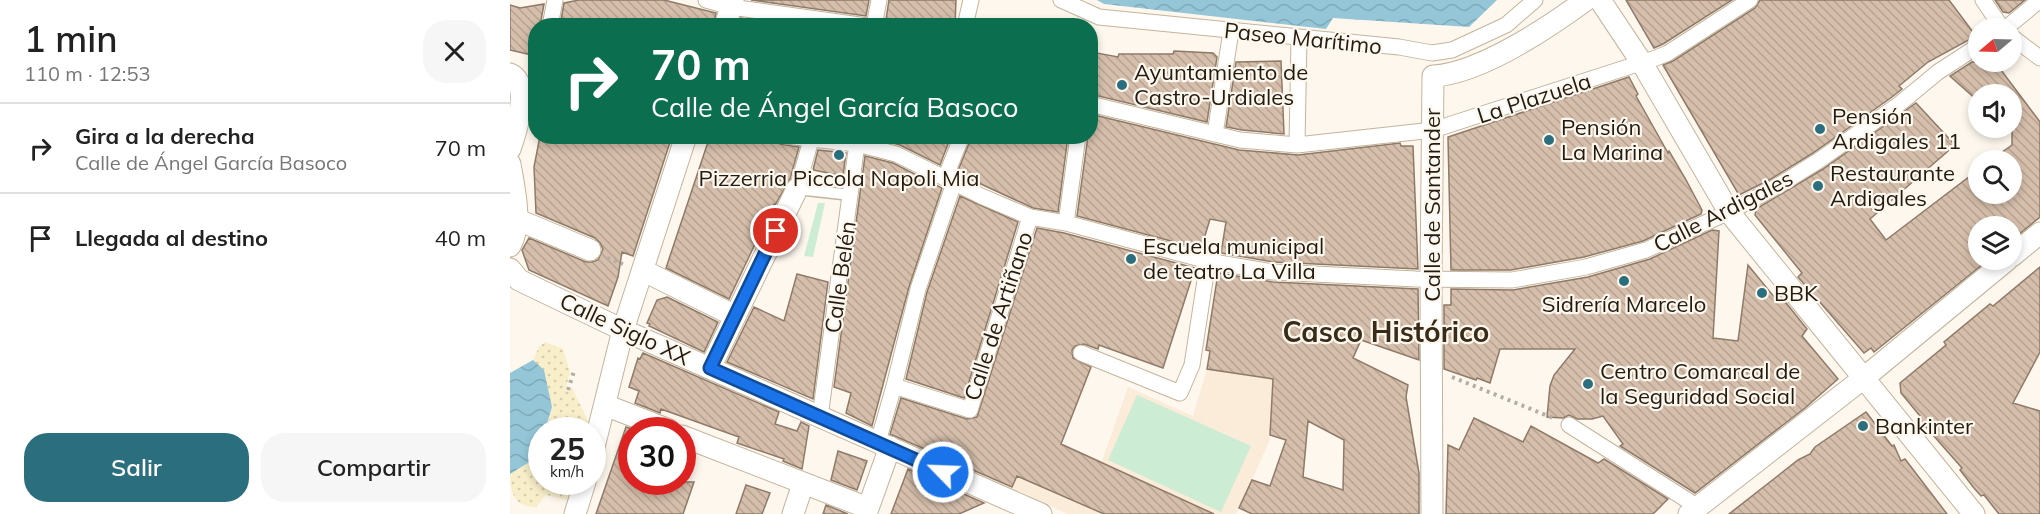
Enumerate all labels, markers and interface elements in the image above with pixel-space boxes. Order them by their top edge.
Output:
text: 1 min [24,16,118,61]
street label: Paseo Marítimo [1223,16,1383,60]
north arrow [1968,18,2022,72]
map controls [1968,18,2022,270]
button: close [423,20,486,83]
text: 70 m [651,38,751,91]
icon: right [552,42,630,120]
place label: Ayuntamiento de Castro-Urdiales [1134,58,1308,111]
text: 110 m · 12:53 [24,61,150,86]
street label: La Plazuela [1473,66,1595,130]
marker: Ayuntamiento de Castro-Urdiales [1115,78,1129,92]
button: sound [1968,84,2022,138]
text: Calle de Ángel García Basoco [651,90,1018,124]
place label: Pensión Ardigales 11 [1832,102,1961,155]
street label: Calle de Santander [1418,108,1446,302]
place label: Pensión La Marina [1561,113,1663,166]
text: Gira a la derecha [75,122,255,150]
marker: Pensión Ardigales 11 [1813,122,1827,136]
icon: right [24,132,57,165]
marker: Pensión La Marina [1542,133,1556,147]
text: 70 m [435,134,486,162]
marker: Pizzerria Piccola Napoli Mia [832,148,846,162]
text: Calle de Ángel García Basoco [75,150,347,175]
button: search [1968,150,2022,204]
place label: Restaurante Ardigales [1830,159,1955,212]
place label: Pizzerria Piccola Napoli Mia [699,164,979,192]
street label: Calle Ardigales [1648,164,1798,258]
marker: Restaurante Ardigales [1811,179,1825,193]
pin [750,205,801,256]
icon: arrive [759,214,792,247]
button: layers [1968,216,2022,270]
street label: Calle Belén [818,219,862,335]
icon: arrive [24,222,57,255]
text: Llegada al destino [75,224,268,252]
text: 40 m [435,224,486,252]
street label: Calle de Artiñano [957,228,1039,404]
place label: Escuela municipal de teatro La Villa [1143,232,1324,285]
marker: Escuela municipal de teatro La Villa [1124,252,1138,266]
marker: Sidrería Marcelo [1617,274,1631,288]
place label: BBK [1774,279,1819,307]
marker: BBK [1755,286,1769,300]
street label: Calle Siglo XX [555,287,695,372]
place label: Sidrería Marcelo [1542,290,1706,318]
district label: Casco Histórico [1283,314,1489,349]
place label: Centro Comarcal de la Seguridad Social [1600,357,1800,410]
marker: Centro Comarcal de la Seguridad Social [1581,377,1595,391]
place label: Bankinter [1875,412,1973,440]
speed limit sign: 30 [618,417,696,495]
marker: Bankinter [1856,419,1870,433]
text: 25 [549,430,585,468]
button: Salir [24,433,249,502]
button: Compartir [261,433,486,502]
position arrow [911,440,975,504]
text: km/h [550,462,584,481]

